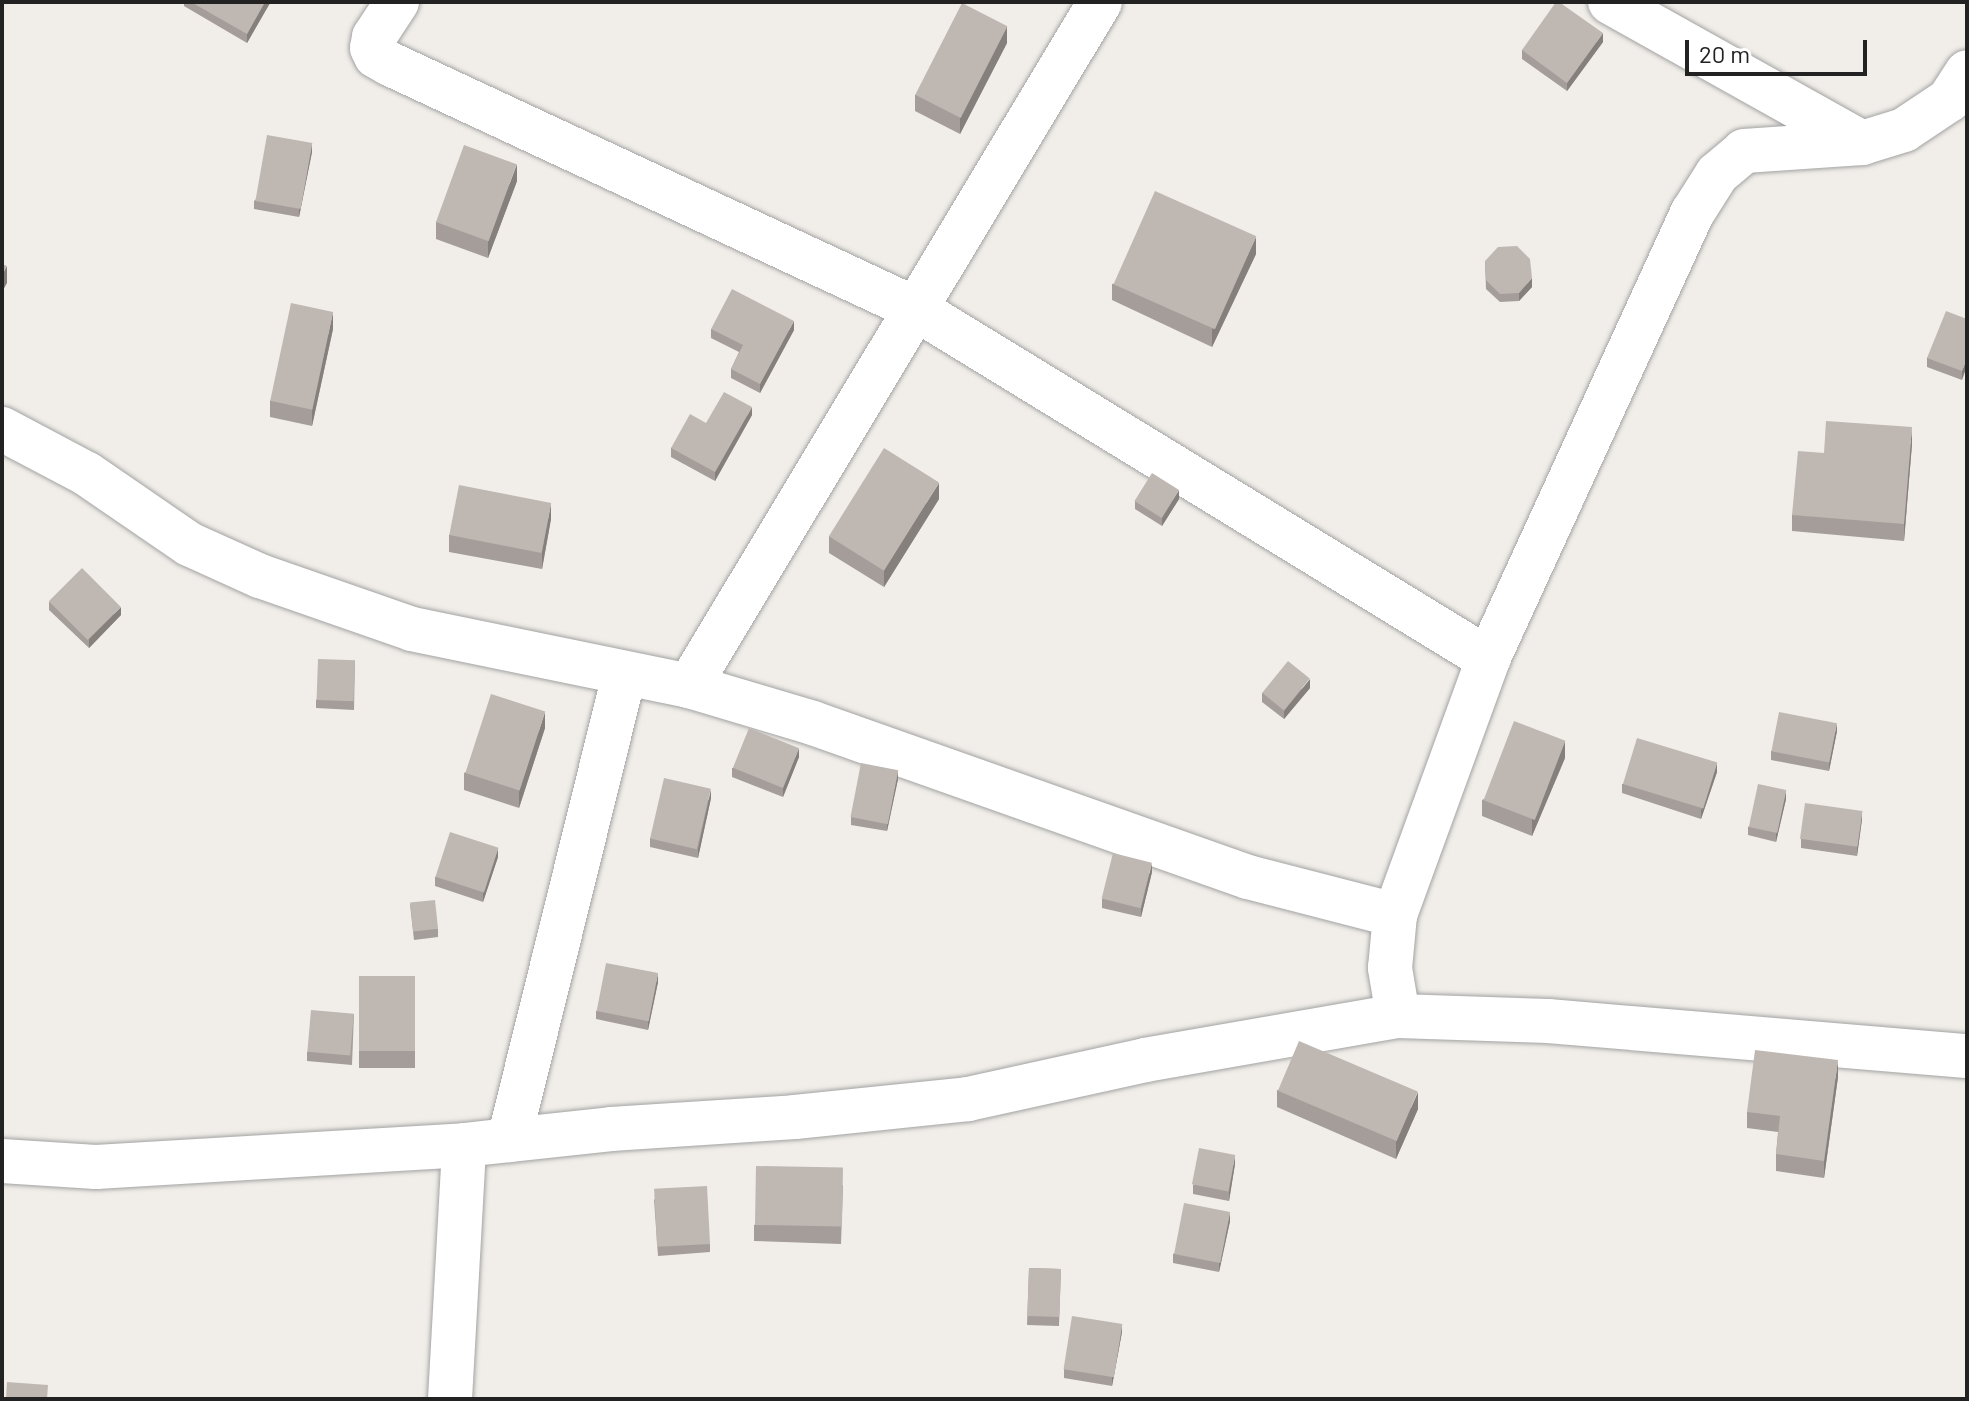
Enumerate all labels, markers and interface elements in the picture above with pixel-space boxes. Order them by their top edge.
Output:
scale bar [1689,24,1871,74]
text: 20 m [1699,39,1750,68]

